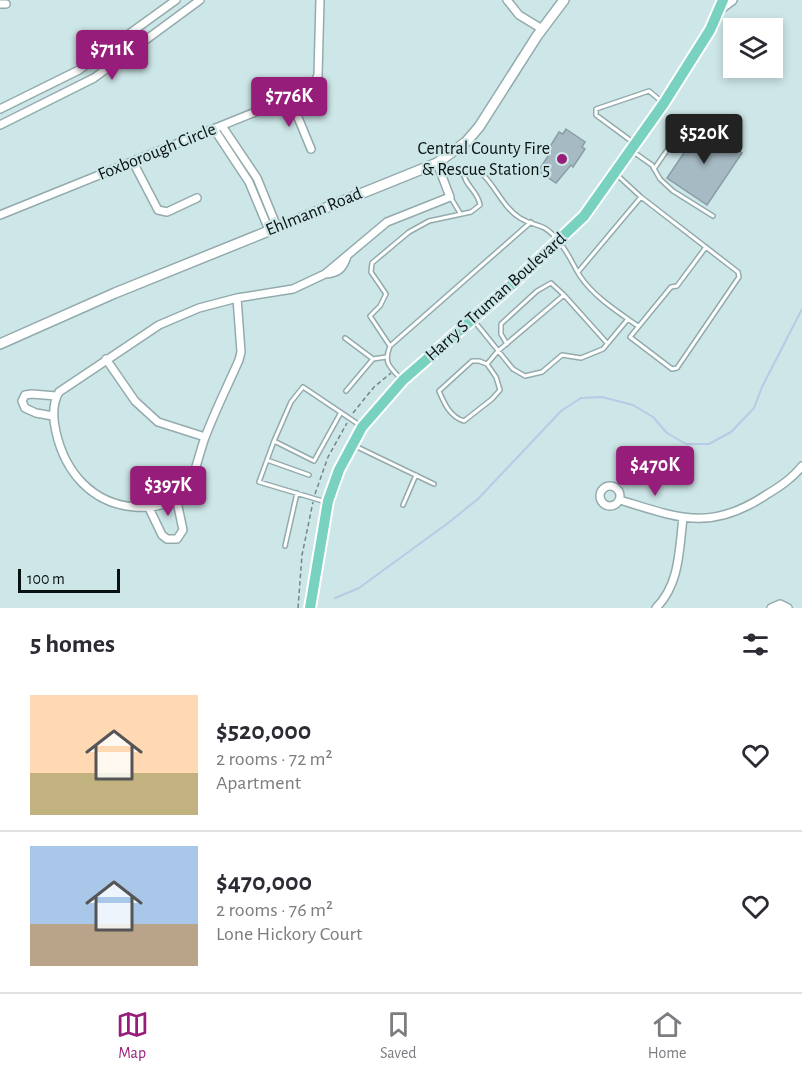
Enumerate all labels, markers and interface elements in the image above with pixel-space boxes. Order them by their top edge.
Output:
map controls [723,18,783,78]
button: layers [723,18,783,78]
pin: $711K [70,30,154,81]
text: $711K [90,39,134,59]
pin: $776K [247,77,331,128]
text: $776K [265,86,313,106]
pin: $520K [662,114,746,165]
street label: Foxborough Circle [95,120,219,184]
text: $520K [679,123,729,143]
place label: Central County Fire & Rescue Station 5 [418,140,550,179]
marker: Central County Fire & Rescue Station 5 [555,152,569,166]
street label: Ehlmann Road [263,185,365,239]
street label: Harry S Truman Boulevard [422,229,570,365]
pin: $470K [613,446,697,497]
text: $470K [630,455,680,475]
pin: $397K [126,466,210,517]
text: $397K [144,475,192,495]
scale bar [18,566,120,594]
text: 100 m [27,571,65,587]
icon: filters [739,628,772,661]
text: 5 homes [30,631,115,657]
text: $520,000 [216,718,311,744]
icon: home [78,719,150,791]
icon: heart [739,739,772,772]
text: 2 rooms · 72 m² [216,749,333,769]
text: Apartment [216,773,301,793]
text: $470,000 [216,869,312,895]
icon: home [78,870,150,942]
icon: heart [739,890,772,923]
text: 2 rooms · 76 m² [216,900,333,920]
text: Lone Hickory Court [216,924,362,944]
tab: Map [116,1008,149,1063]
tab: Saved [380,1008,417,1063]
tab: Home [648,1008,686,1063]

